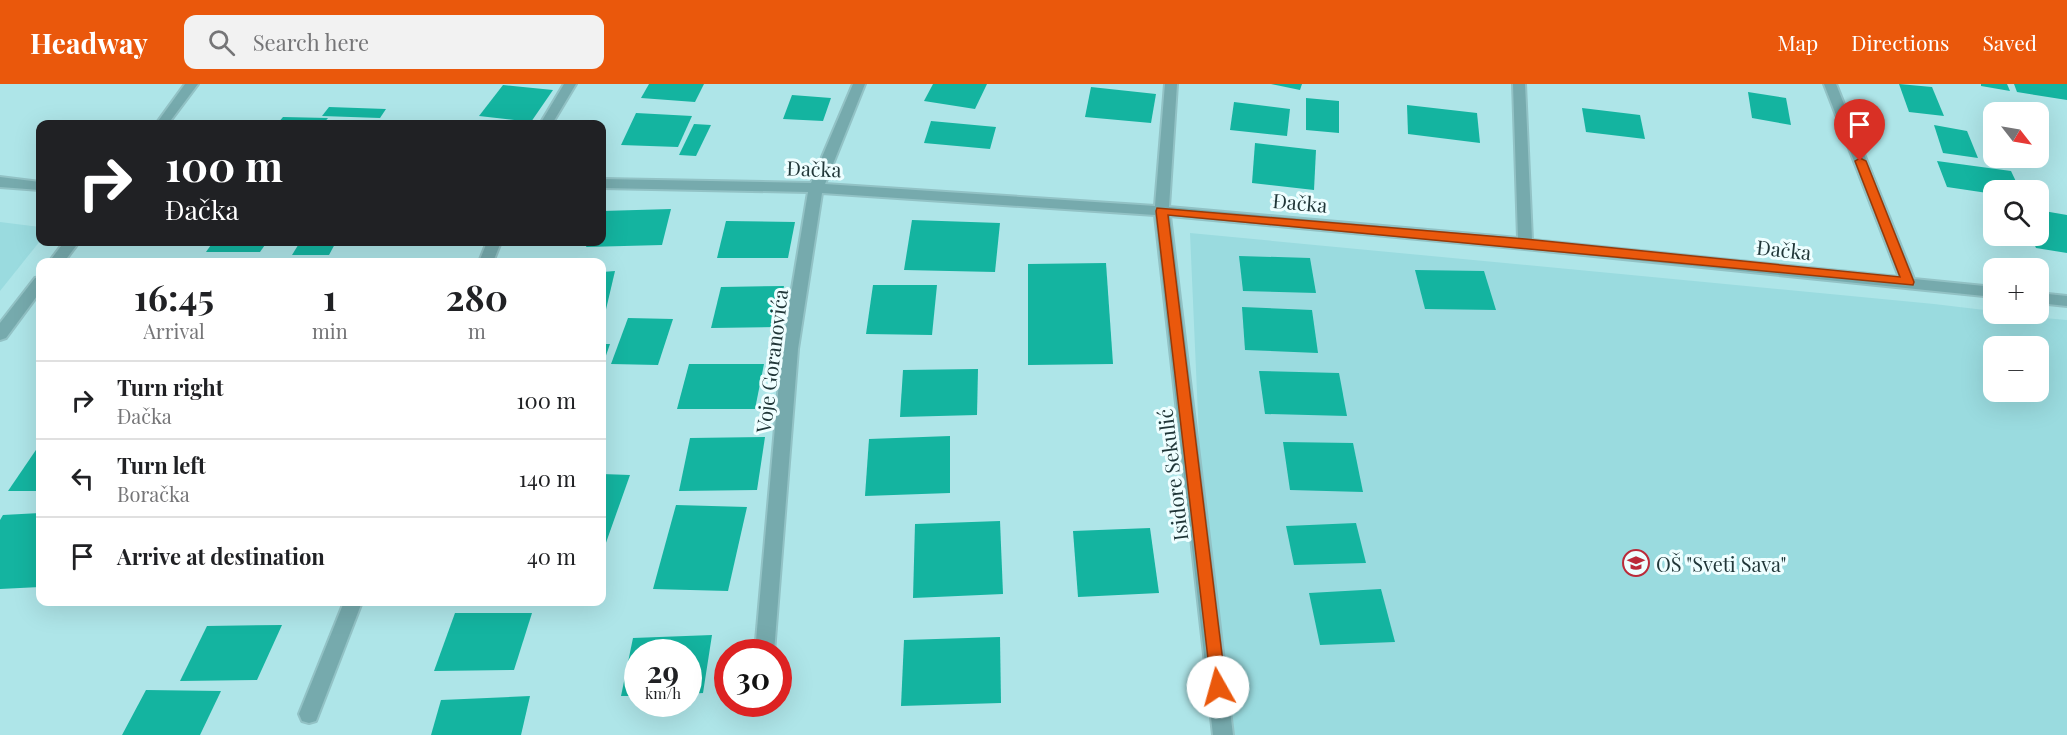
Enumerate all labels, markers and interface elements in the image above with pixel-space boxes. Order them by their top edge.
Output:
search box [184,15,604,69]
text: Headway [30,24,148,61]
icon: search [205,26,238,59]
text: Search here [253,27,369,57]
text: Map [1777,28,1818,56]
text: Directions [1851,28,1949,56]
text: Saved [1982,28,2037,56]
pin [1834,99,1885,161]
north arrow [1983,102,2049,168]
map controls [1983,102,2049,402]
icon: arrive [1843,108,1876,141]
text: 100 m [165,137,283,193]
icon: right [66,144,144,222]
street label: Đačka [786,154,842,182]
button: search [1983,180,2049,246]
street label: Đačka [1272,186,1329,218]
text: Đačka [165,191,239,227]
street label: Đačka [1755,233,1813,265]
button: + [1983,258,2049,324]
text: 16:45 [134,272,214,320]
text: 1 [323,272,337,320]
text: 280 [446,272,508,320]
street label: Voje Goranovića [749,287,793,435]
text: Arrival [143,317,205,344]
text: min [312,317,348,344]
text: m [468,317,486,344]
button: − [1983,336,2049,402]
text: Turn right [117,372,223,402]
icon: right [66,384,99,417]
text: 100 m [516,385,576,415]
text: Đačka [117,402,172,429]
street label: Isidore Sekulić [1150,407,1193,542]
text: Turn left [117,450,206,480]
icon: left [66,462,99,495]
text: 140 m [519,463,576,493]
text: Boračka [117,480,190,507]
icon: arrive [66,540,99,573]
text: Arrive at destination [117,541,325,571]
text: 40 m [527,541,576,571]
school or university icon: OŠ "Sveti Sava" [1621,548,1651,578]
place label: OŠ "Sveti Sava" [1656,550,1786,577]
speed limit sign: 30 [714,639,792,717]
text: 29 [647,651,679,691]
position arrow [1186,655,1250,719]
text: km/h [645,683,681,703]

